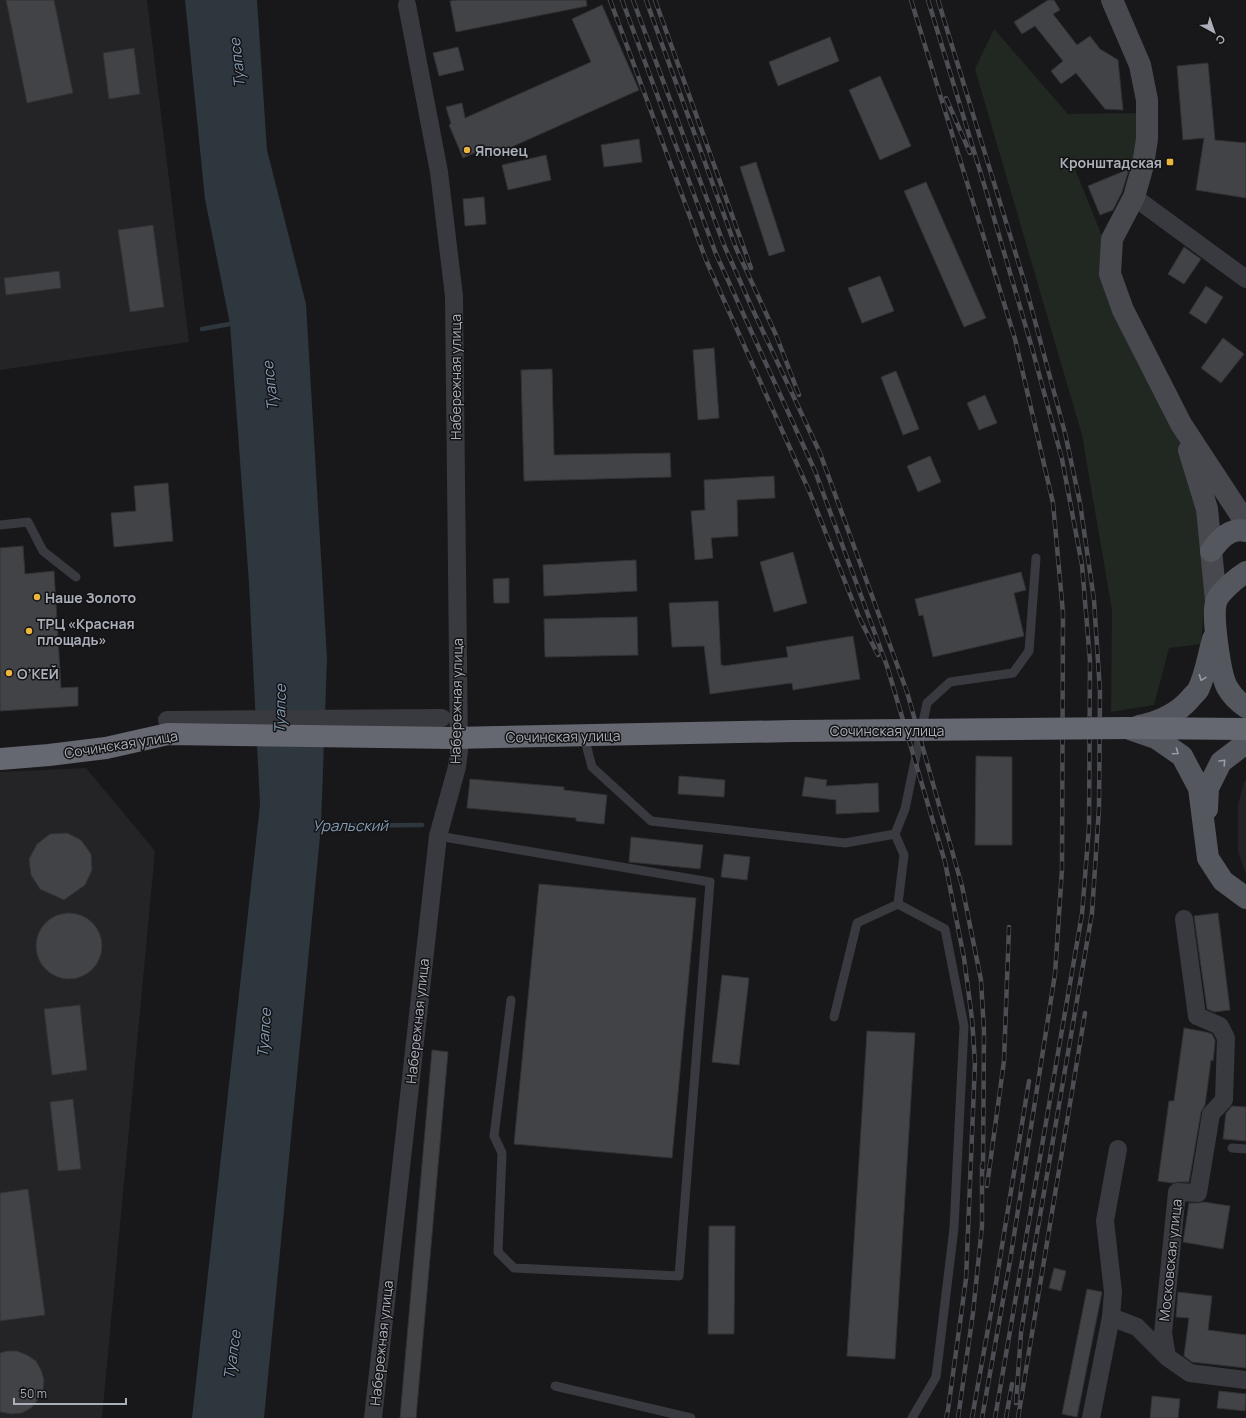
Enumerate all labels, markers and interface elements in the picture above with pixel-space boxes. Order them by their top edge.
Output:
north arrow [1194,12,1234,52]
text: С [1213,32,1229,48]
water label: Туапсе [224,36,250,89]
place label: Японец [475,141,528,160]
marker: Японец [462,145,472,155]
place label: Кронштадская [1060,153,1162,172]
marker: Кронштадская [1165,157,1175,167]
street label: Набережная улица [446,314,465,440]
water label: Туапсе [257,359,283,412]
place label: Наше Золото [45,588,136,607]
marker: Наше Золото [32,592,42,602]
place label: ТРЦ «Красная площадь» [37,614,135,649]
marker: ТРЦ «Красная площадь» [24,626,34,636]
street label: Набережная улица [445,638,467,764]
place label: О’КЕЙ [17,664,59,683]
marker: О’КЕЙ [4,668,14,678]
one-way arrow [1199,674,1207,681]
water label: Туапсе [269,683,291,734]
street label: Сочинская улица [830,721,944,740]
street label: Сочинская улица [63,726,179,762]
street label: Сочинская улица [505,726,621,746]
one-way arrow [1172,747,1179,755]
one-way arrow [1219,759,1226,767]
water label: Уральский [312,815,389,836]
street label: Набережная улица [401,957,433,1085]
water label: Туапсе [252,1006,276,1058]
street label: Московская улица [1154,1198,1186,1322]
street label: Набережная улица [365,1279,397,1407]
water label: Туапсе [218,1328,246,1381]
scale bar [14,1380,126,1406]
text: 50 m [20,1385,47,1402]

